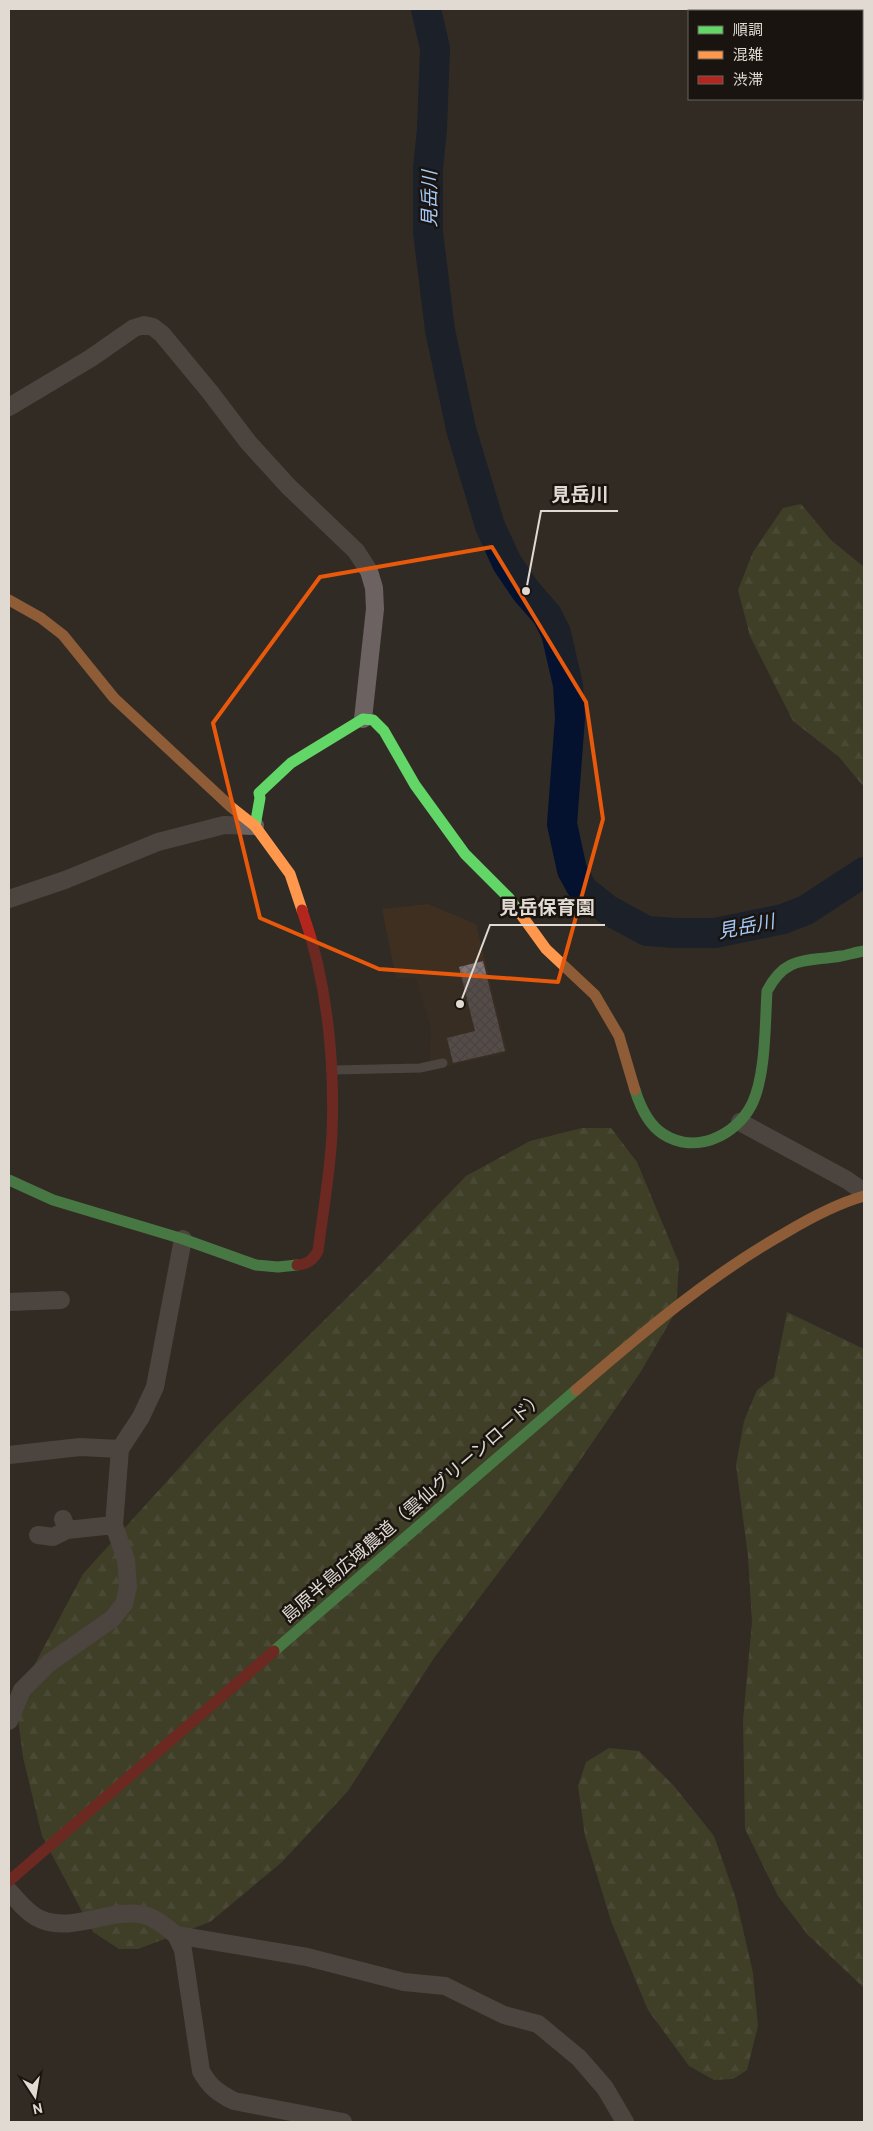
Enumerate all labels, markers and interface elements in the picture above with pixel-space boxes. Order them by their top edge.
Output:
legend [688,10,863,100]
text: 順調 [733,22,763,41]
text: 混雑 [733,47,763,66]
text: 渋滞 [733,72,763,91]
water label: 見岳川 [419,169,443,228]
callout: 見岳川 [541,477,618,511]
text: 見岳川 [551,484,609,508]
callout: 見岳保育園 [490,891,605,925]
text: 見岳保育園 [499,897,595,921]
water label: 見岳川 [716,910,779,945]
street label: 島原半島広域農道（雲仙グリーンロード） [278,1388,550,1629]
north arrow [10,2071,60,2121]
text: N [31,2098,44,2117]

